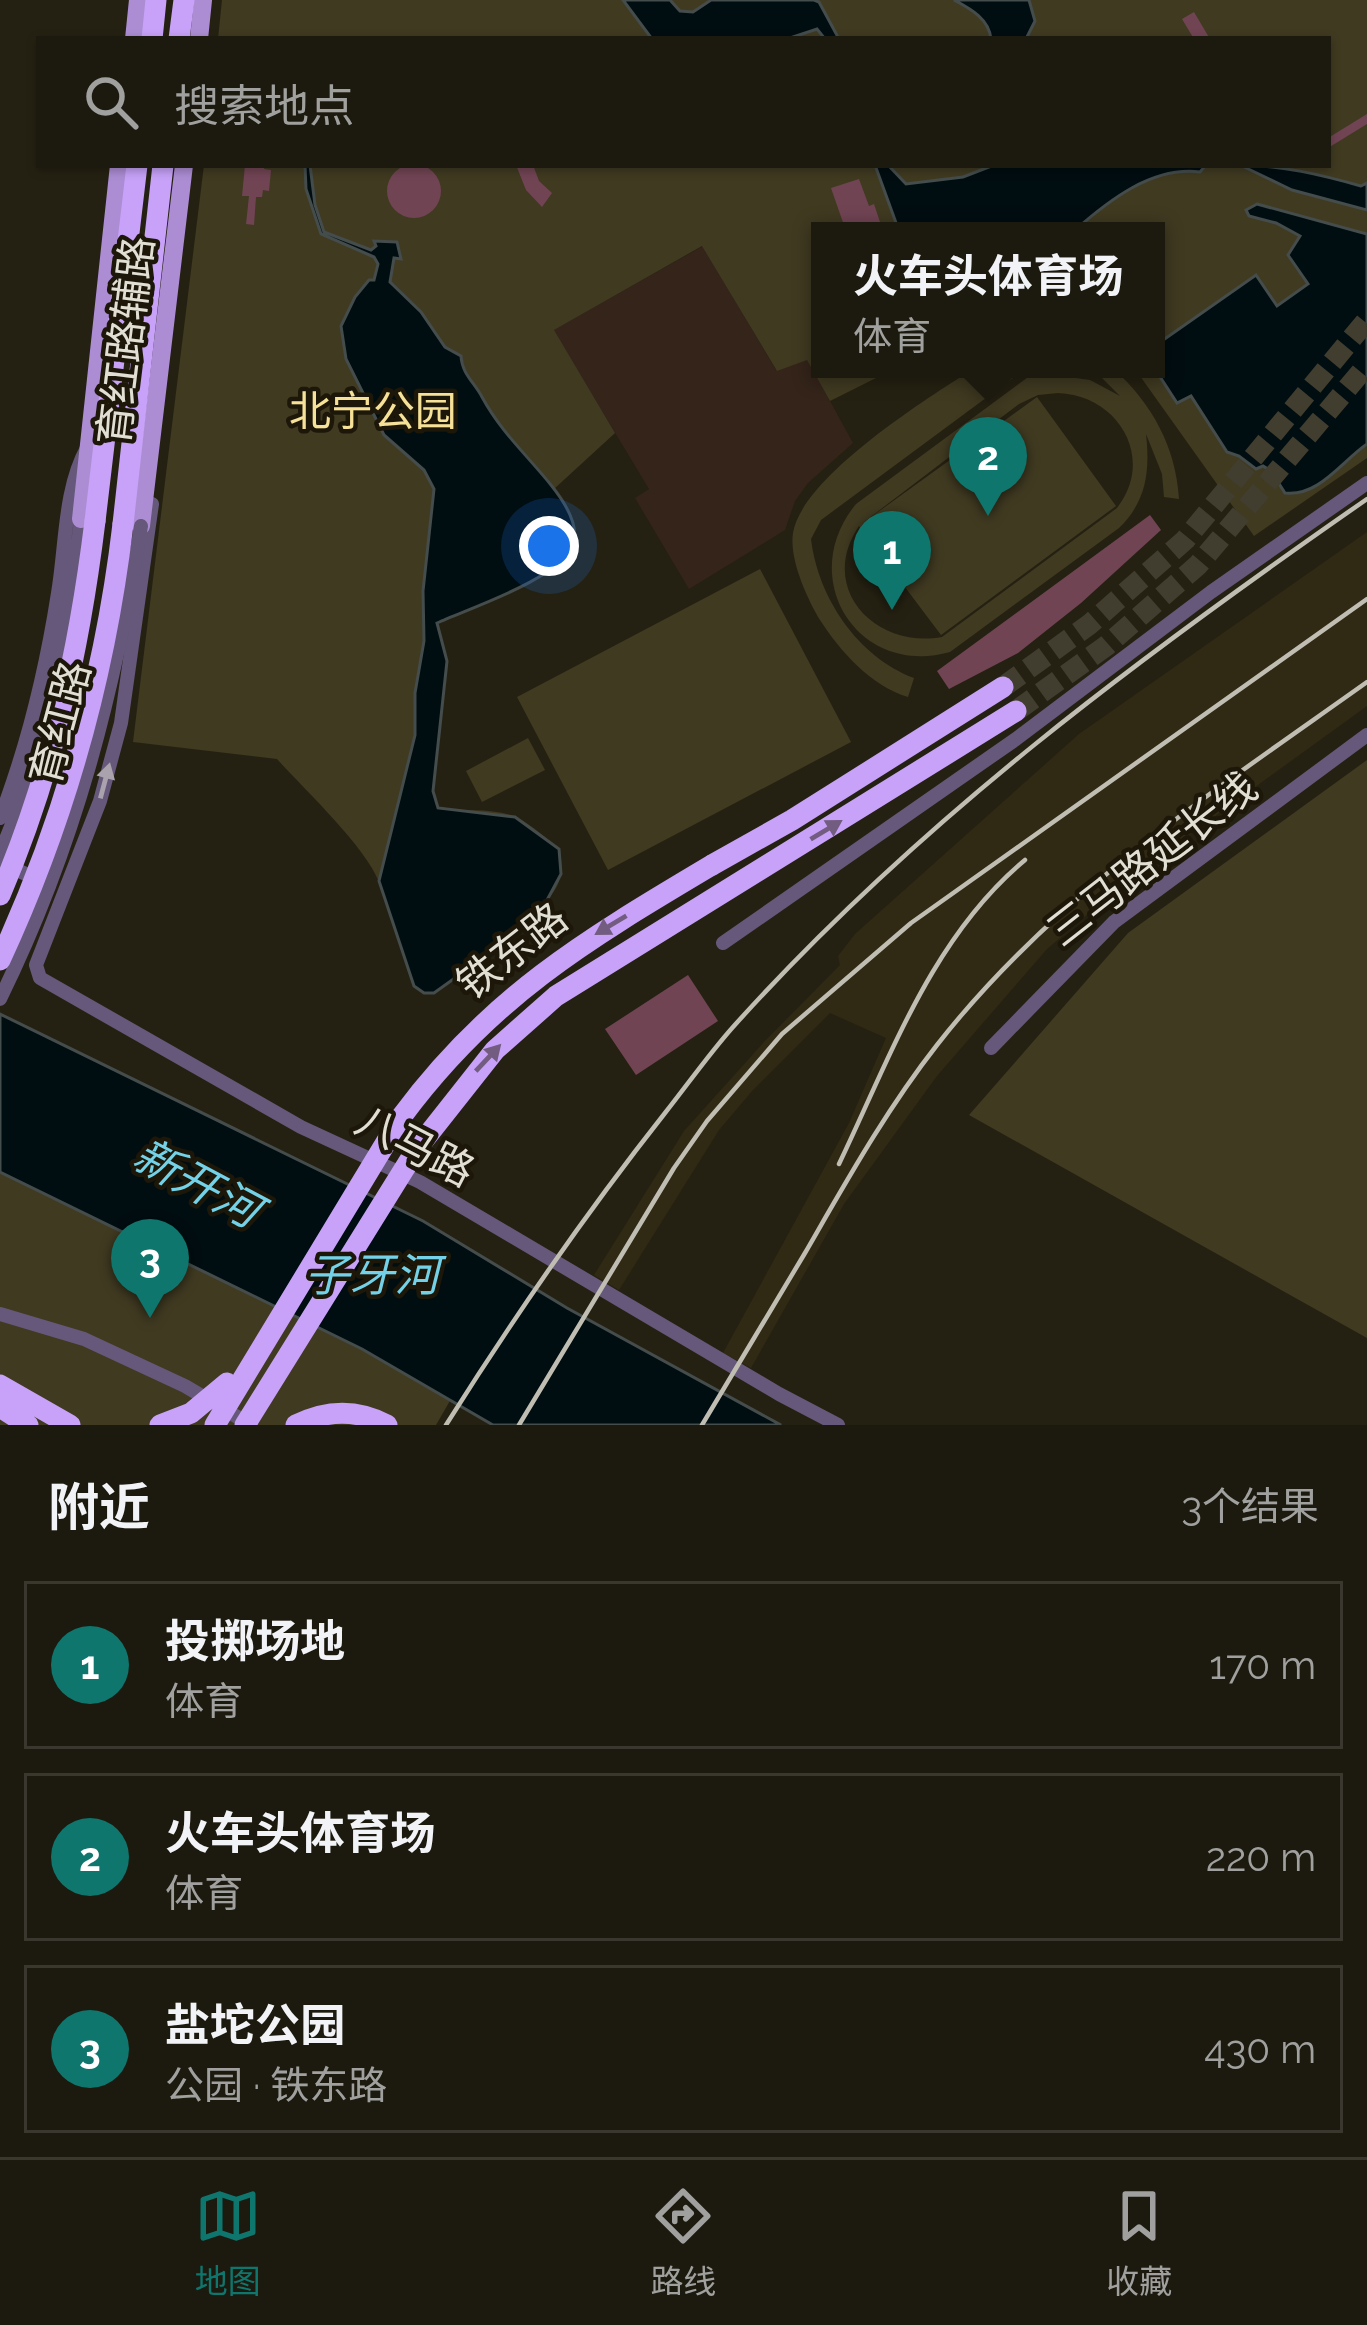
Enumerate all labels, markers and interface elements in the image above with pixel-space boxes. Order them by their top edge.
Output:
search box [36,36,1331,168]
icon: search [78,69,144,135]
text: 搜索地点 [174,80,354,133]
popup [811,222,1165,378]
street label: 育红路辅路 [89,234,163,448]
text: 火车头体育场 [853,250,1123,303]
text: 体育 [853,313,931,359]
park label: 北宁公园 [289,387,457,436]
pin: 2 [949,417,1027,516]
pin: 1 [853,511,931,610]
your location [519,516,579,576]
street label: 育红路 [20,656,100,790]
street label: 三马路延长线 [1038,762,1266,956]
one-way arrow [97,763,116,800]
one-way arrow [809,820,843,841]
street label: 铁东路 [447,893,577,1009]
one-way arrow [594,914,628,935]
one-way arrow [474,1044,502,1073]
street label: 八马路 [348,1096,482,1196]
water label: 新开河 [125,1128,276,1242]
pin: 3 [111,1219,189,1318]
water label: 子牙河 [304,1249,447,1302]
text: 附近 [48,1477,150,1537]
text: 3个结果 [1181,1483,1319,1529]
text: 投掷场地 [165,1615,345,1668]
text: 1 [80,1642,100,1688]
text: 170 m [1209,1642,1316,1688]
text: 体育 [165,1678,243,1724]
text: 火车头体育场 [165,1807,435,1860]
text: 2 [79,1834,101,1880]
text: 220 m [1206,1834,1316,1880]
text: 体育 [165,1870,243,1916]
text: 盐坨公园 [165,1999,345,2052]
text: 3 [79,2026,101,2072]
text: 430 m [1204,2026,1316,2072]
text: 公园 · 铁东路 [165,2062,387,2108]
tab: 地图 [195,2183,261,2303]
tab: 路线 [650,2183,716,2303]
tab: 收藏 [1106,2183,1172,2303]

